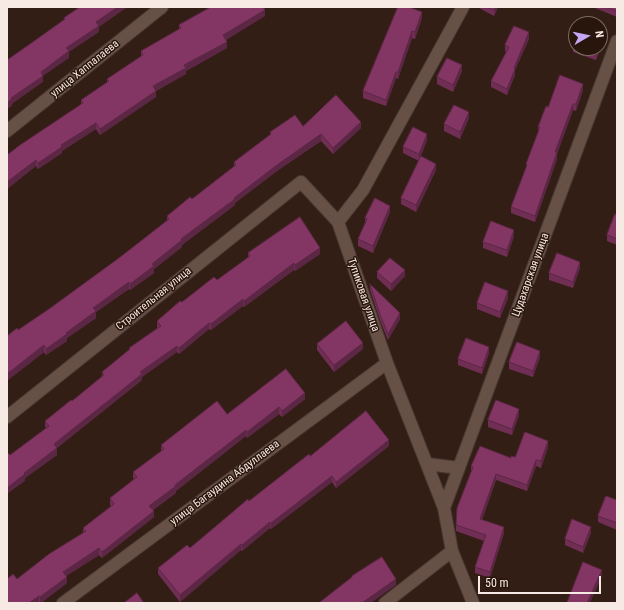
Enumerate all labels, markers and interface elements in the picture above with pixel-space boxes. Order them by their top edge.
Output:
north arrow [568,16,608,56]
text: N [592,30,606,39]
street label: улица Хаппалаева [48,38,122,100]
street label: Цудахарская улица [510,231,552,319]
street label: Тупиковая улица [344,256,382,334]
street label: Строительная улица [114,265,194,333]
street label: улица Багаудина Абдуллаева [168,438,282,528]
scale bar [480,568,603,594]
text: 50 m [485,576,509,590]

